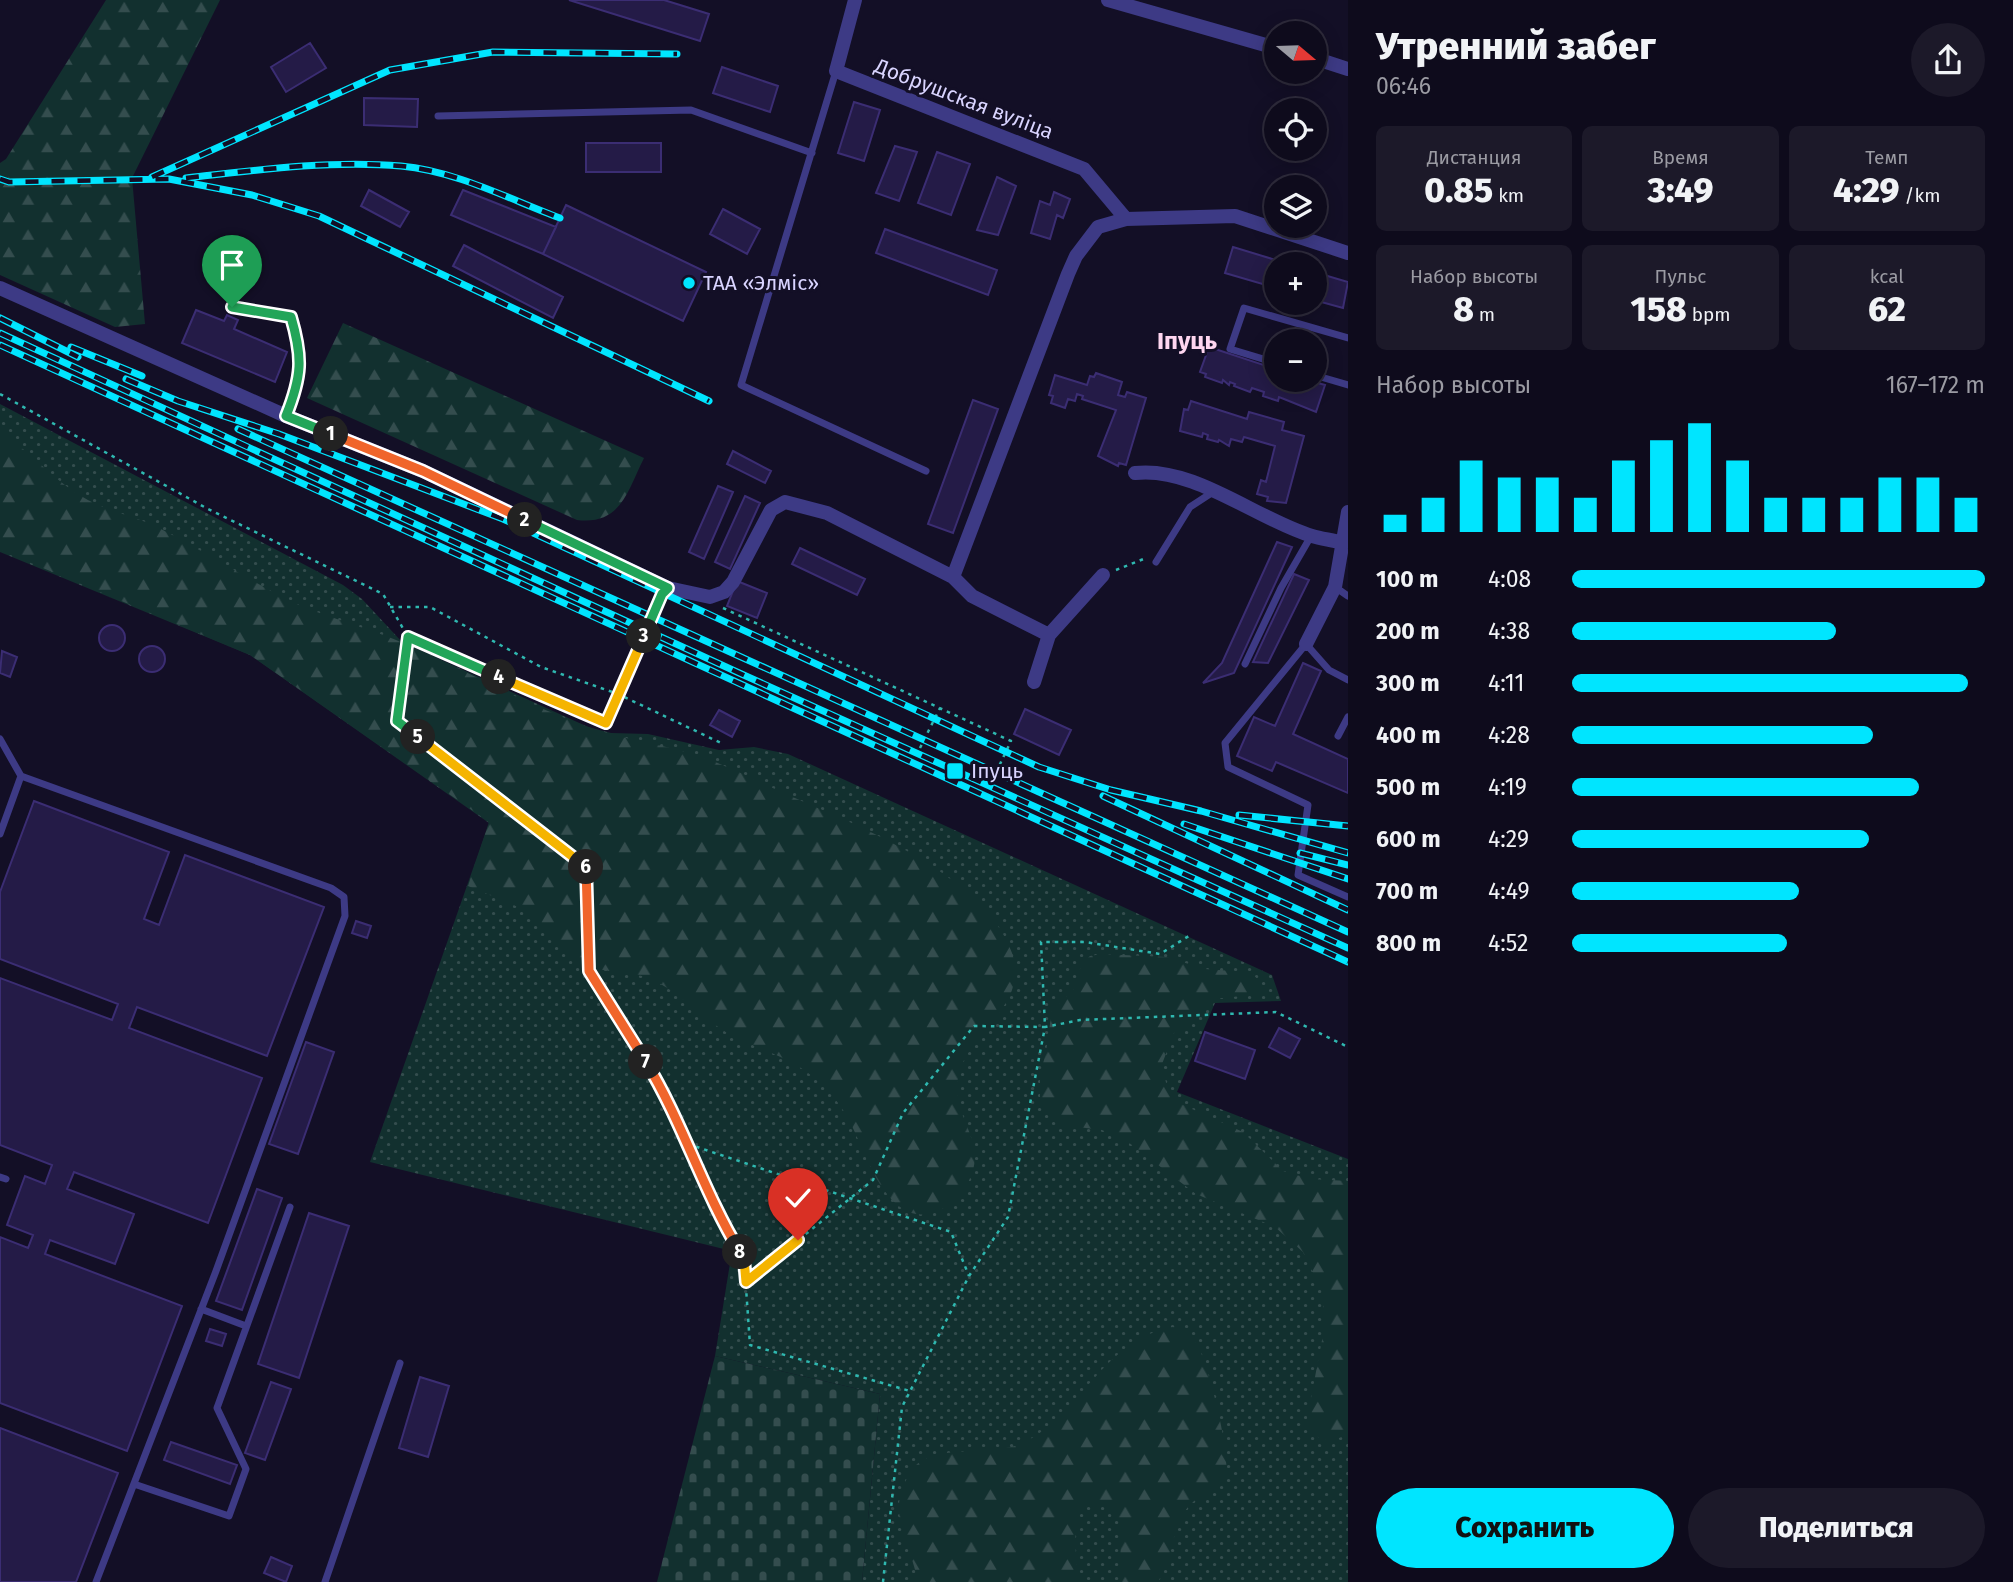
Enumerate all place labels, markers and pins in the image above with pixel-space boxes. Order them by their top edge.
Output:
pin [202,235,262,307]
place label: ТАА «Элміс» [703,270,819,296]
marker: ТАА «Элміс» [681,275,697,291]
pin: 1 [314,416,348,452]
pin: 2 [508,503,542,538]
pin: 3 [626,618,662,654]
pin: 4 [482,660,516,694]
pin: 5 [400,720,436,754]
place label: Іпуць [971,758,1023,784]
marker: Іпуць [945,761,965,781]
pin: 6 [568,850,604,884]
pin: 7 [628,1044,664,1080]
pin [768,1168,828,1240]
pin: 8 [722,1234,758,1270]

